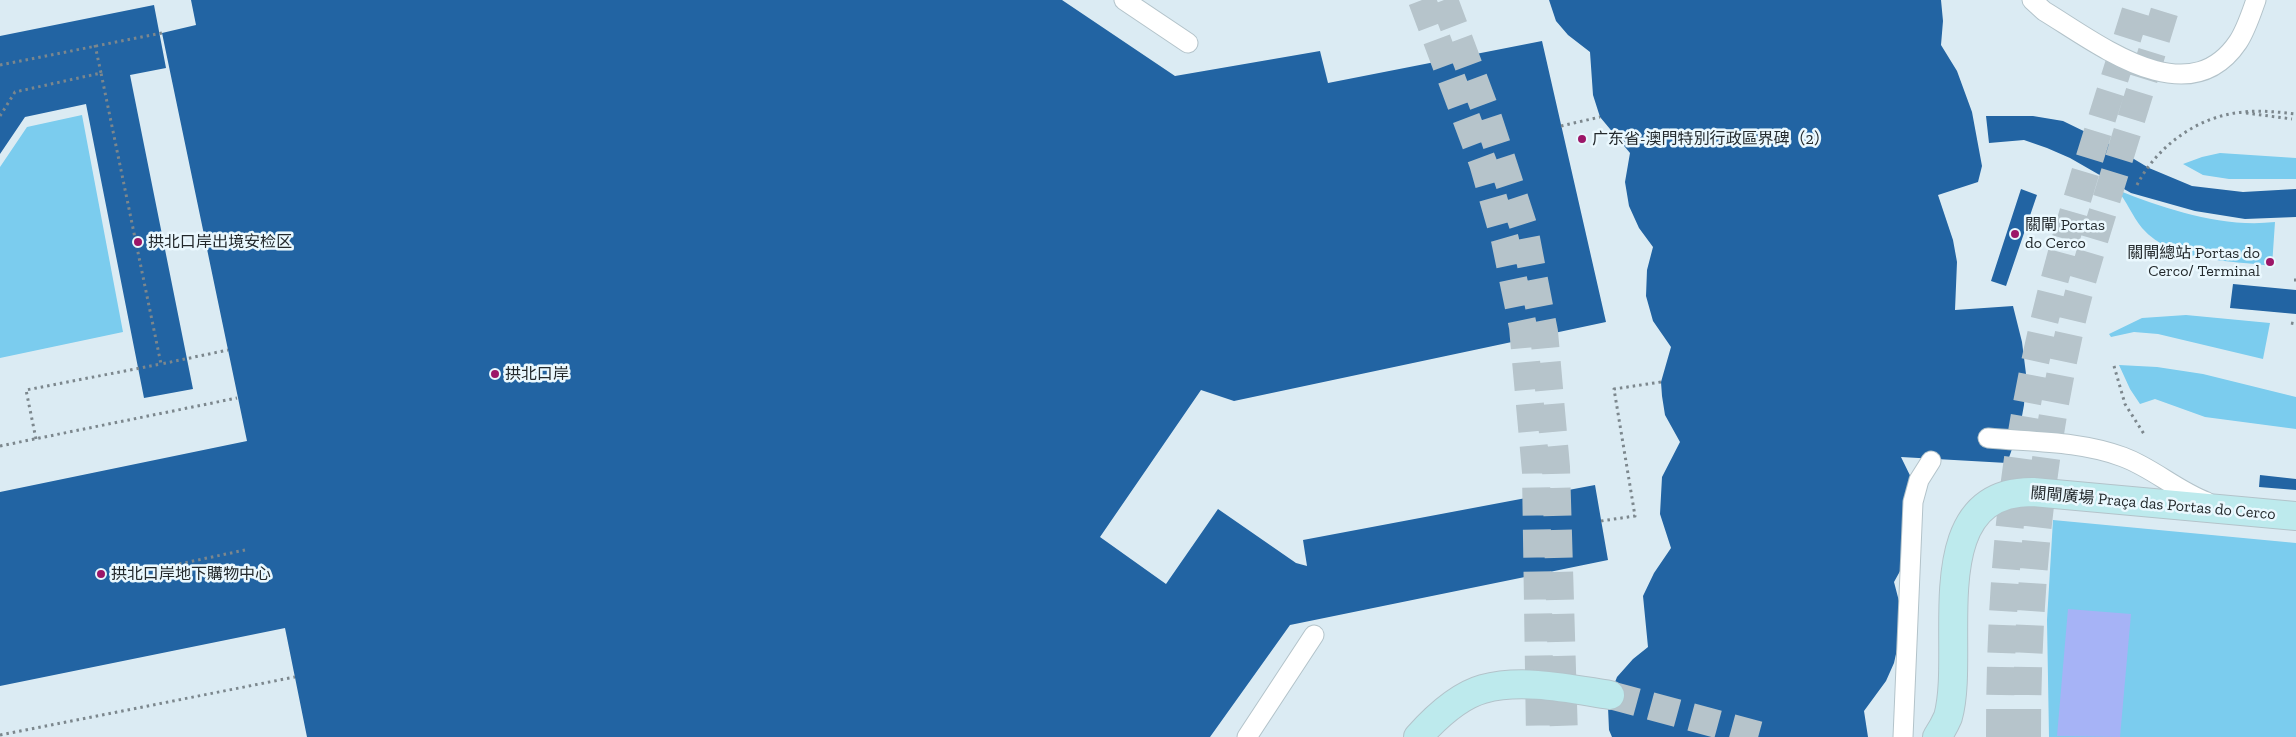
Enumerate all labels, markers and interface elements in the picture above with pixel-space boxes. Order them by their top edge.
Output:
place label: 广东省-澳門特別行政區界碑（2） [1592,129,1830,149]
marker: 广东省-澳門特別行政區界碑（2） [1576,133,1588,145]
place label: 關閘 Portas do Cerco [2025,215,2105,253]
marker: 關閘 Portas do Cerco [2009,228,2021,240]
place label: 拱北口岸出境安检区 [148,232,292,252]
marker: 拱北口岸出境安检区 [132,236,144,248]
place label: 關閘總站 Portas do Cerco/ Terminal [2127,243,2260,281]
marker: 關閘總站 Portas do Cerco/ Terminal [2264,256,2276,268]
place label: 拱北口岸 [505,364,569,384]
marker: 拱北口岸 [489,368,501,380]
street label: 關閘廣場 Praça das Portas do Cerco [2030,484,2276,524]
place label: 拱北口岸地下購物中心 [111,564,271,584]
marker: 拱北口岸地下購物中心 [95,568,107,580]

